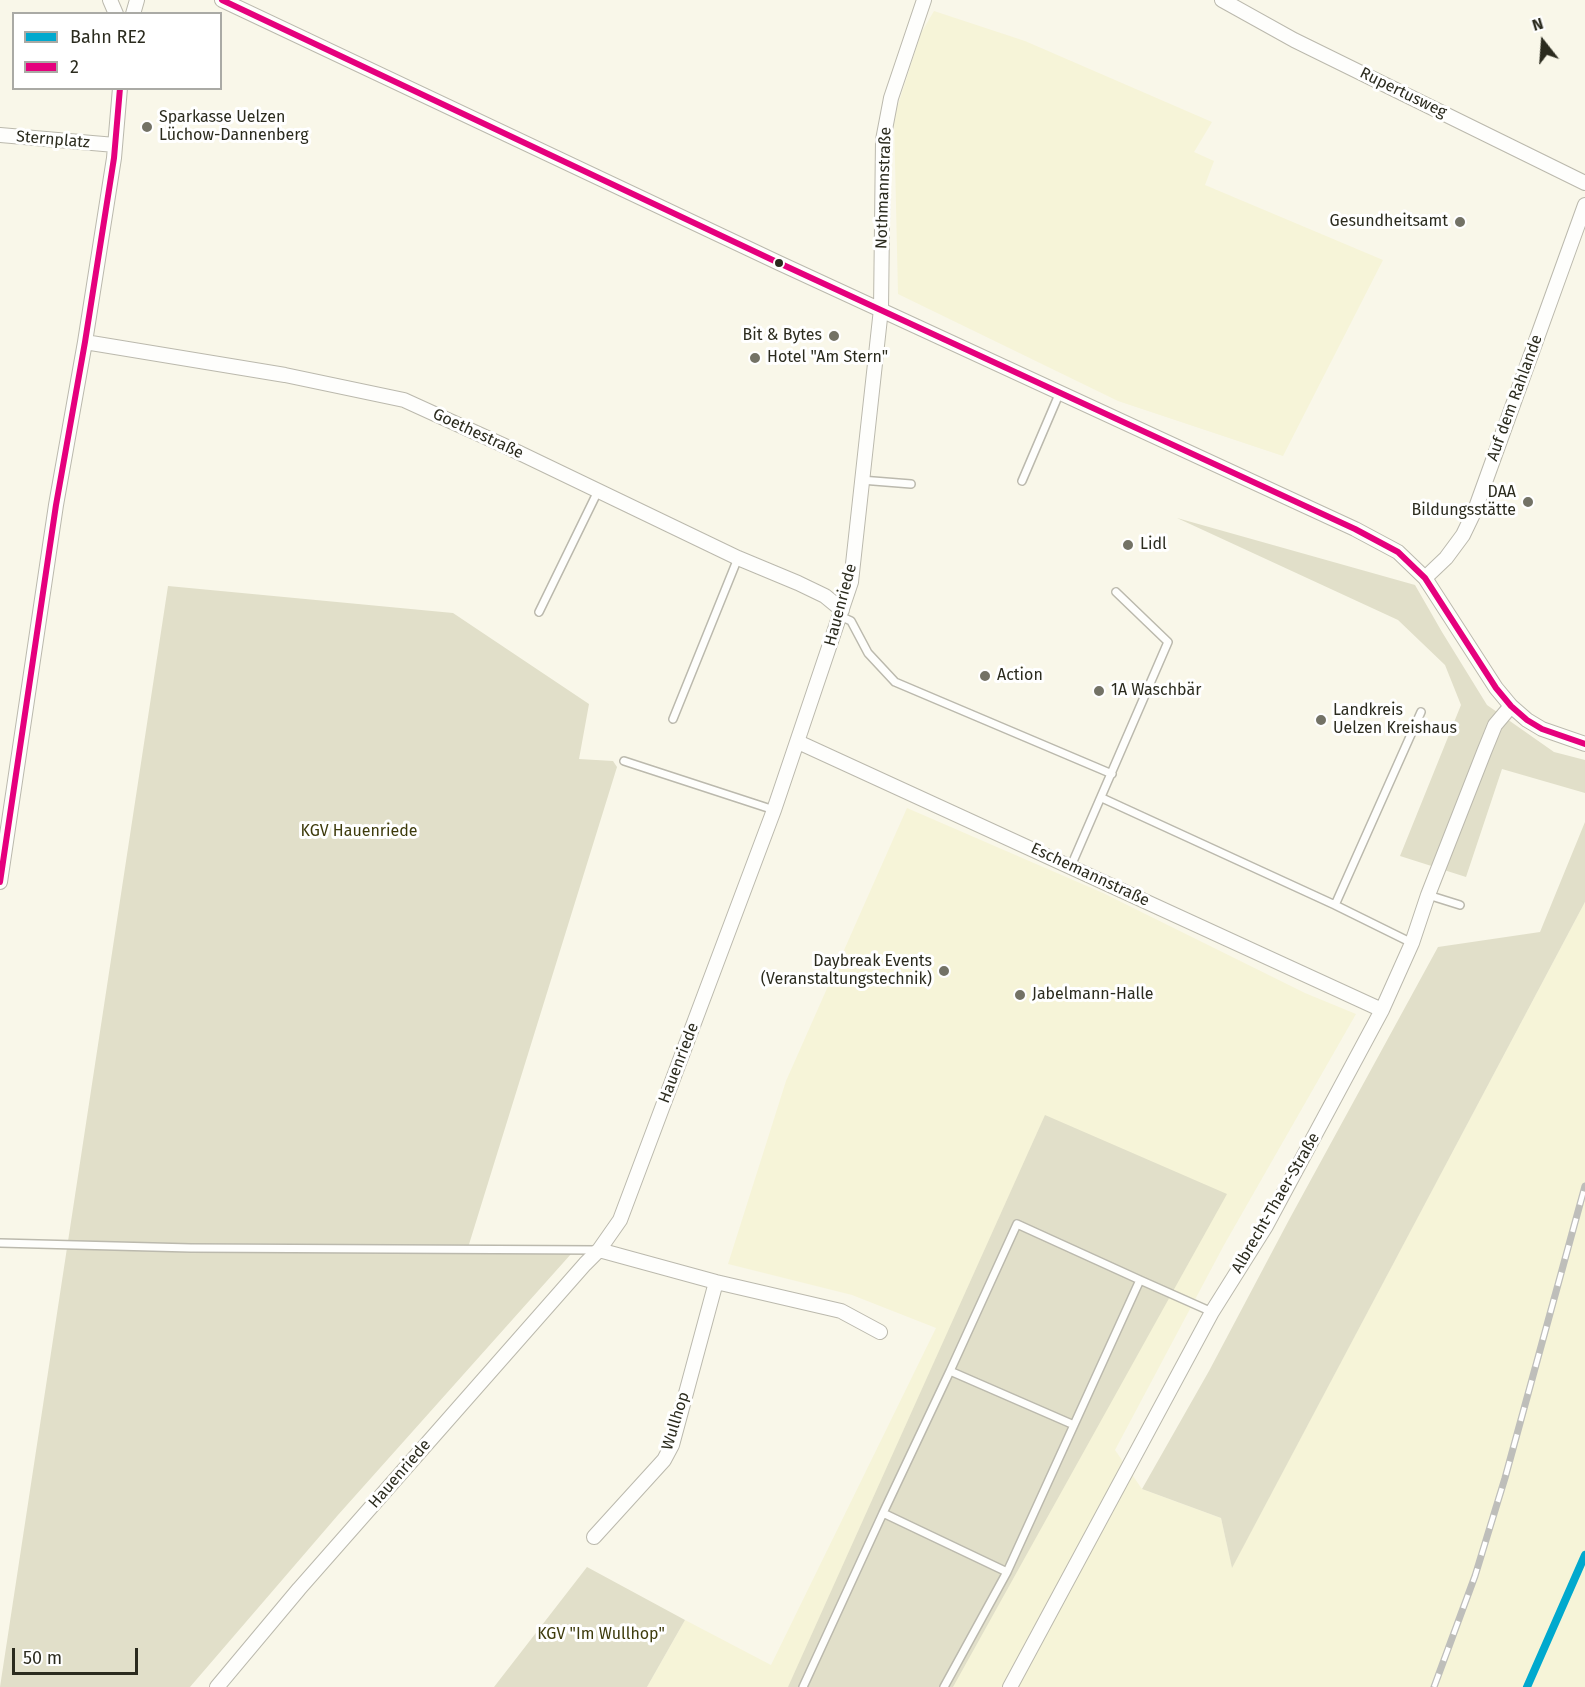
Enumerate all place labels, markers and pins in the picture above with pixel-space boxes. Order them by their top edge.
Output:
place label: Sparkasse Uelzen Lüchow-Dannenberg [159,108,309,146]
marker: Sparkasse Uelzen Lüchow-Dannenberg [140,120,154,134]
place label: Gesundheitsamt [1330,212,1448,232]
marker: Gesundheitsamt [1453,215,1467,229]
unlabelled marker [773,257,785,269]
place label: Bit & Bytes [743,326,822,346]
marker: Bit & Bytes [827,329,841,343]
place label: Hotel "Am Stern" [767,348,888,368]
marker: Hotel "Am Stern" [748,351,762,365]
place label: DAA Bildungsstätte [1412,483,1516,521]
marker: DAA Bildungsstätte [1521,495,1535,509]
place label: Lidl [1140,535,1167,555]
marker: Lidl [1121,538,1135,552]
place label: Action [997,666,1043,686]
marker: Action [978,669,992,683]
place label: 1A Waschbär [1111,681,1201,701]
marker: 1A Waschbär [1092,684,1106,698]
place label: Landkreis Uelzen Kreishaus [1333,701,1457,739]
marker: Landkreis Uelzen Kreishaus [1314,713,1328,727]
place label: Daybreak Events (Veranstaltungstechnik) [761,952,932,990]
marker: Daybreak Events (Veranstaltungstechnik) [937,964,951,978]
place label: Jabelmann-Halle [1032,985,1154,1005]
marker: Jabelmann-Halle [1013,988,1027,1002]

